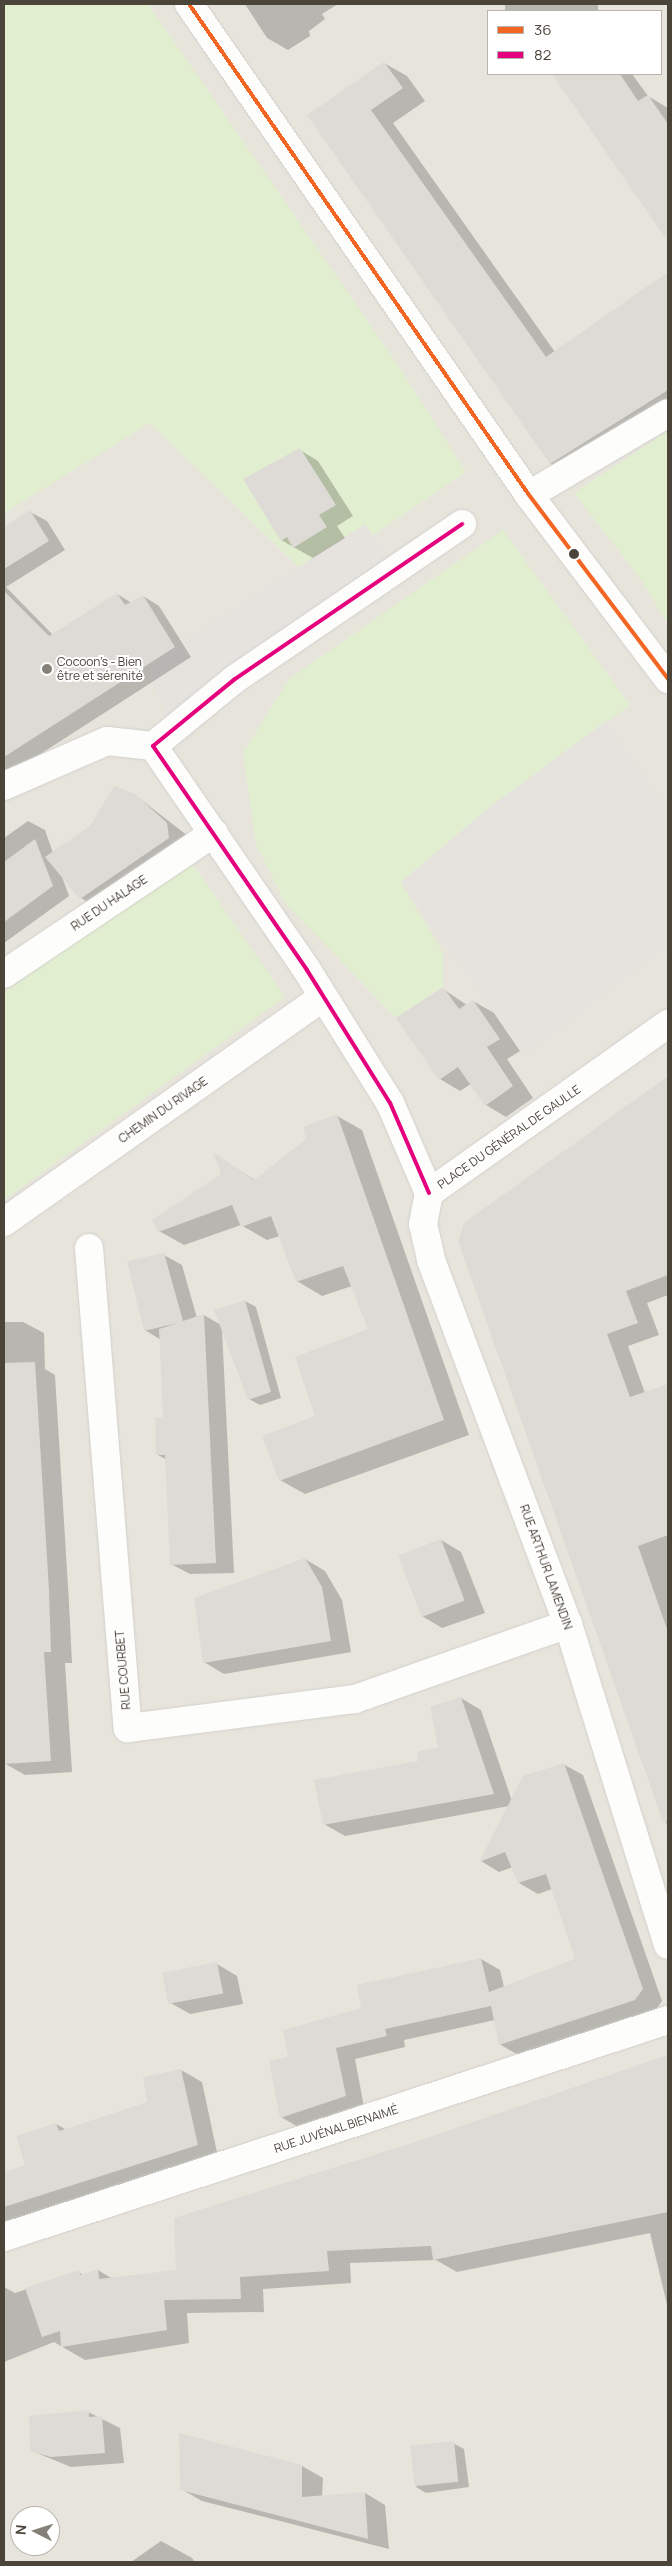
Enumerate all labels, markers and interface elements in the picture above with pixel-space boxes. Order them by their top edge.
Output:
legend [487,10,662,75]
text: 36 [534,19,552,40]
text: 82 [534,44,551,65]
unlabelled marker [569,549,579,559]
place label: Cocoon's - Bien être et sérenité [57,655,143,683]
marker: Cocoon's - Bien être et sérenité [41,663,53,675]
street label: RUE DU HALAGE [68,872,150,934]
street label: CHEMIN DU RIVAGE [116,1074,210,1146]
street label: PLACE DU GÉNÉRAL DE GAULLE [434,1082,584,1192]
street label: RUE ARTHUR LAMENDIN [517,1502,575,1632]
street label: RUE COURBET [112,1630,134,1710]
street label: RUE JUVÉNAL BIENAIMÉ [272,2102,400,2156]
north arrow [10,2506,60,2556]
text: N [11,2524,30,2536]

